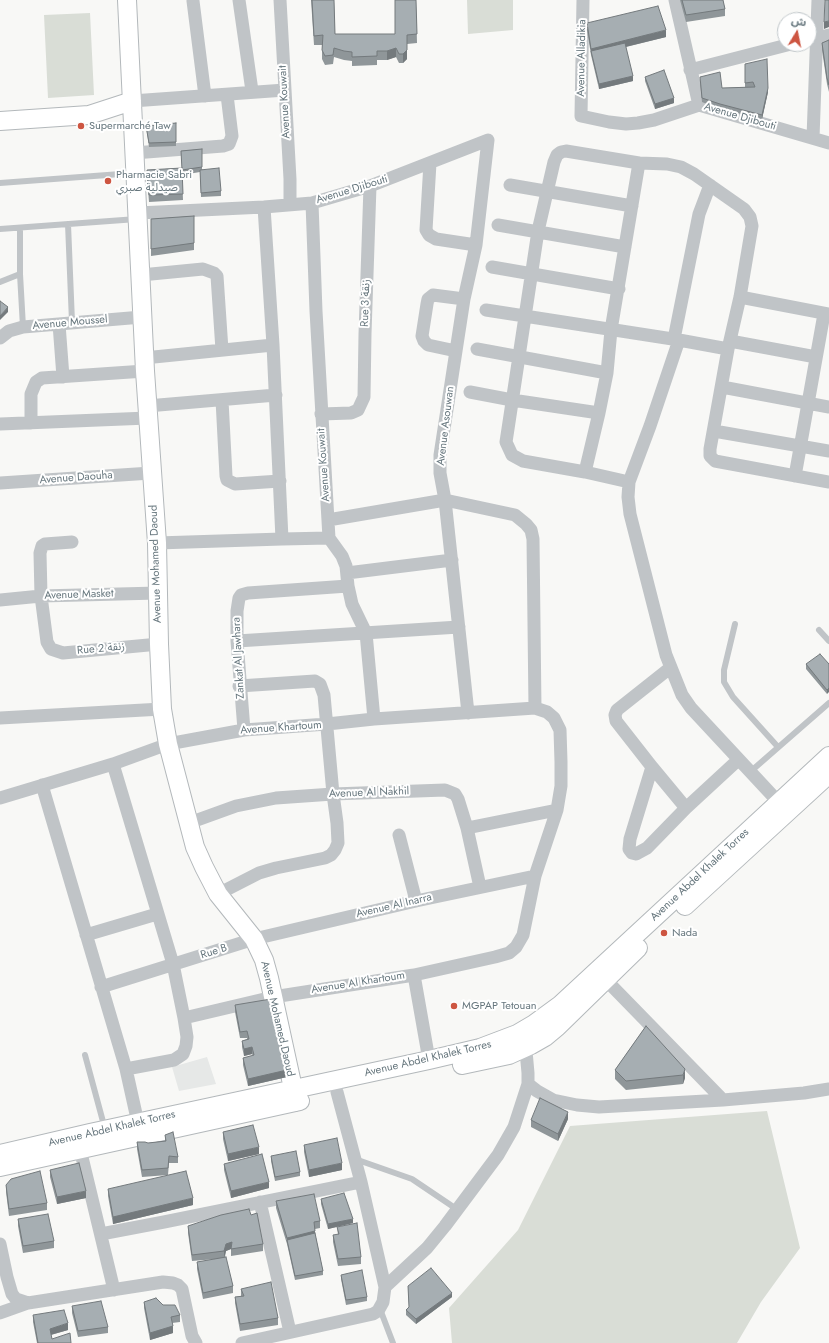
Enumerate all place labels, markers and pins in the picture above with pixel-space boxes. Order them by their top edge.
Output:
place label: Supermarché Taw [89,119,171,133]
marker: Supermarché Taw [76,121,86,131]
place label: Pharmacie Sabri صيدلية صبري [116,168,192,194]
marker: Pharmacie Sabri صيدلية صبري [103,176,113,186]
place label: Nada [672,926,697,940]
marker: Nada [659,928,669,938]
place label: MGPAP Tetouan [462,999,536,1013]
marker: MGPAP Tetouan [449,1001,459,1011]

